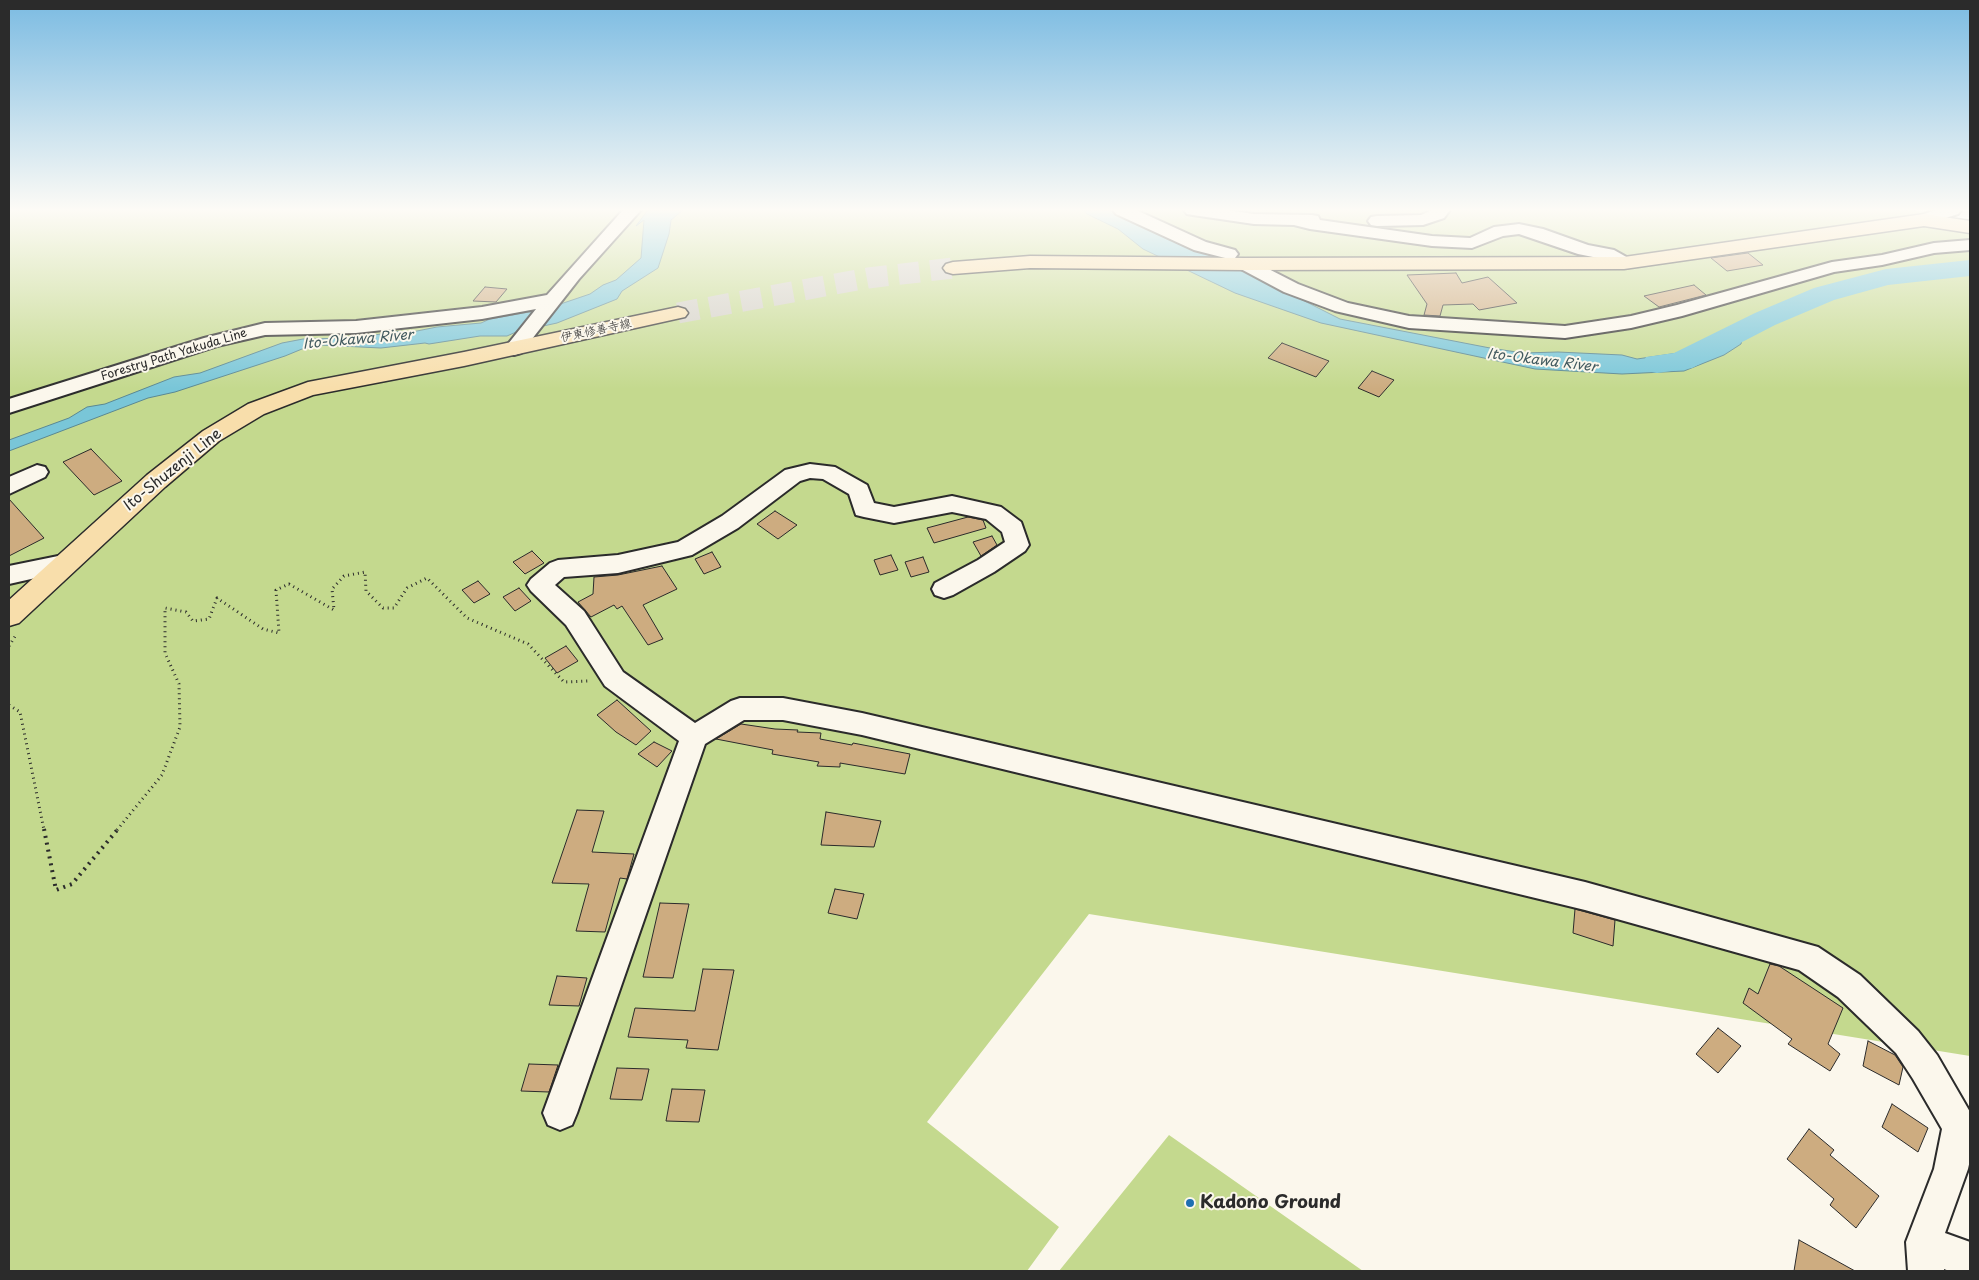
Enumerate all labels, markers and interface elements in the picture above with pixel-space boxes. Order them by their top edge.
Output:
street label: 伊東修善寺線 [559,316,633,346]
street label: Forestry Path Yakuda Line [99,326,249,384]
water label: Ito-Okawa River [302,327,414,353]
water label: Ito-Okawa River [1486,346,1598,376]
street label: Ito-Shuzenji Line [120,425,226,515]
place label: Kadono Ground [1200,1192,1341,1214]
marker: Kadono Ground [1184,1197,1196,1209]

